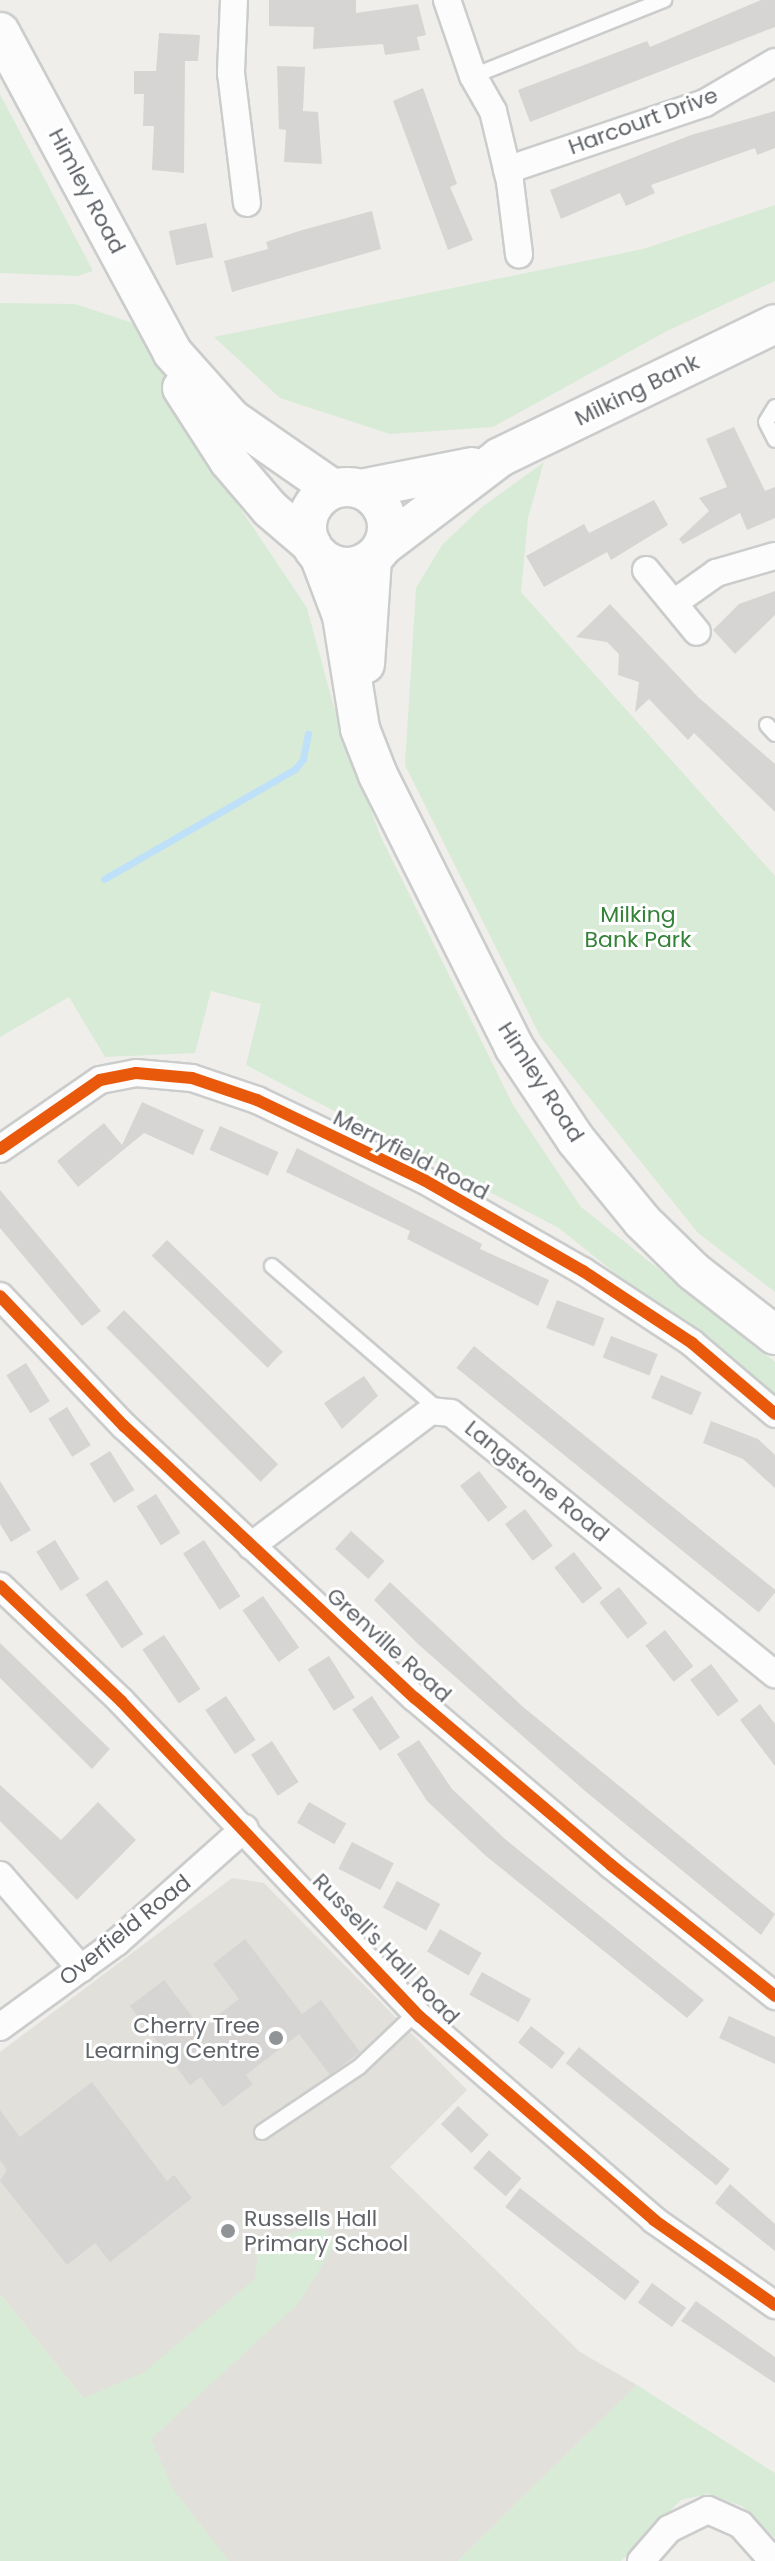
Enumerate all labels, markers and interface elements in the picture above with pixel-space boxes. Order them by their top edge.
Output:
street label: Harcourt Drive [565,82,721,160]
street label: Himley Road [43,124,131,258]
street label: Milking Bank [570,349,704,431]
park label: Milking Bank Park [585,901,691,952]
street label: Himley Road [492,1017,590,1147]
street label: Merryfield Road [329,1104,493,1206]
street label: Langstone Road [460,1415,614,1547]
street label: Grenville Road [321,1582,457,1708]
street label: Russell's Hall Road [307,1868,465,2030]
street label: Overfield Road [54,1869,196,1991]
place label: Cherry Tree Learning Centre [85,2012,260,2064]
marker: Cherry Tree Learning Centre [267,2029,285,2047]
place label: Russells Hall Primary School [244,2205,408,2256]
marker: Russells Hall Primary School [219,2222,237,2240]

